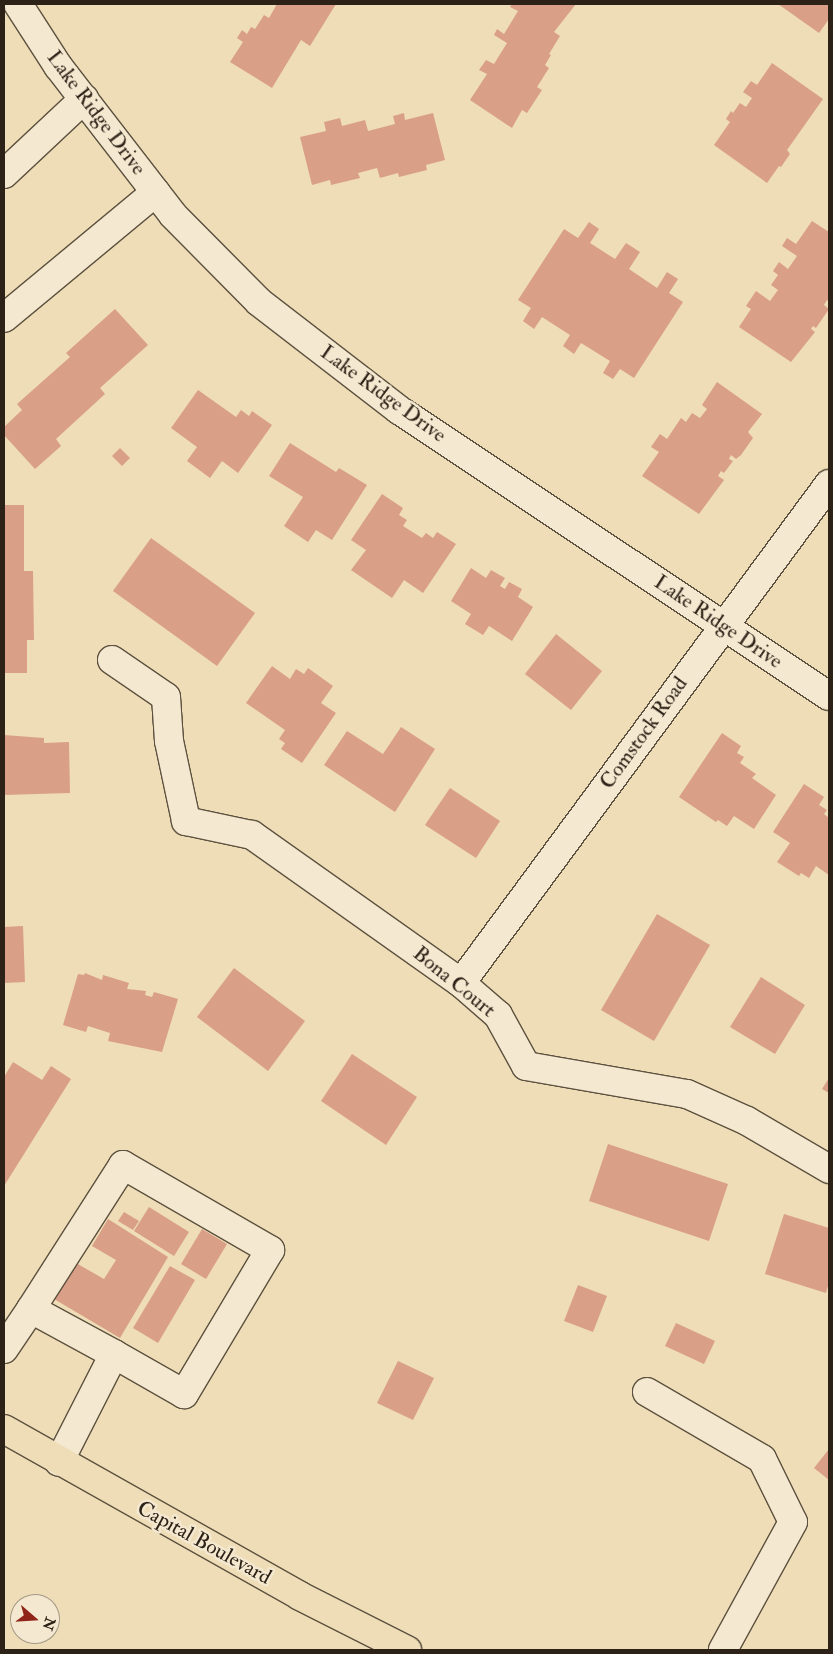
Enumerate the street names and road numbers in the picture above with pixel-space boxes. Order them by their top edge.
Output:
street label: Lake Ridge Drive [41,46,151,180]
street label: Lake Ridge Drive [315,340,451,448]
street label: Lake Ridge Drive [649,570,787,674]
street label: Comstock Road [595,672,693,794]
street label: Bona Court [408,941,500,1023]
street label: Capital Boulevard [132,1496,276,1590]

